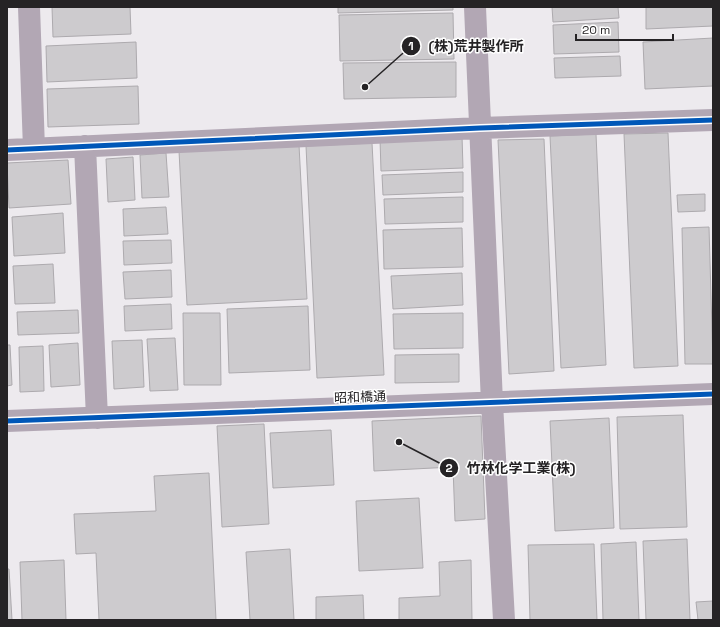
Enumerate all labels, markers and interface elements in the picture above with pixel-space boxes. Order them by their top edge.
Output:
scale bar [576,16,673,42]
text: 20 m [582,22,610,38]
callout: (株)荒井製作所 [401,33,532,59]
text: (株)荒井製作所 [428,37,524,55]
text: 1 [408,38,414,54]
street label: 昭和橋通 [334,388,386,406]
callout: 竹林化学工業(株) [439,455,584,481]
text: 竹林化学工業(株) [466,459,576,477]
text: 2 [445,460,453,476]

